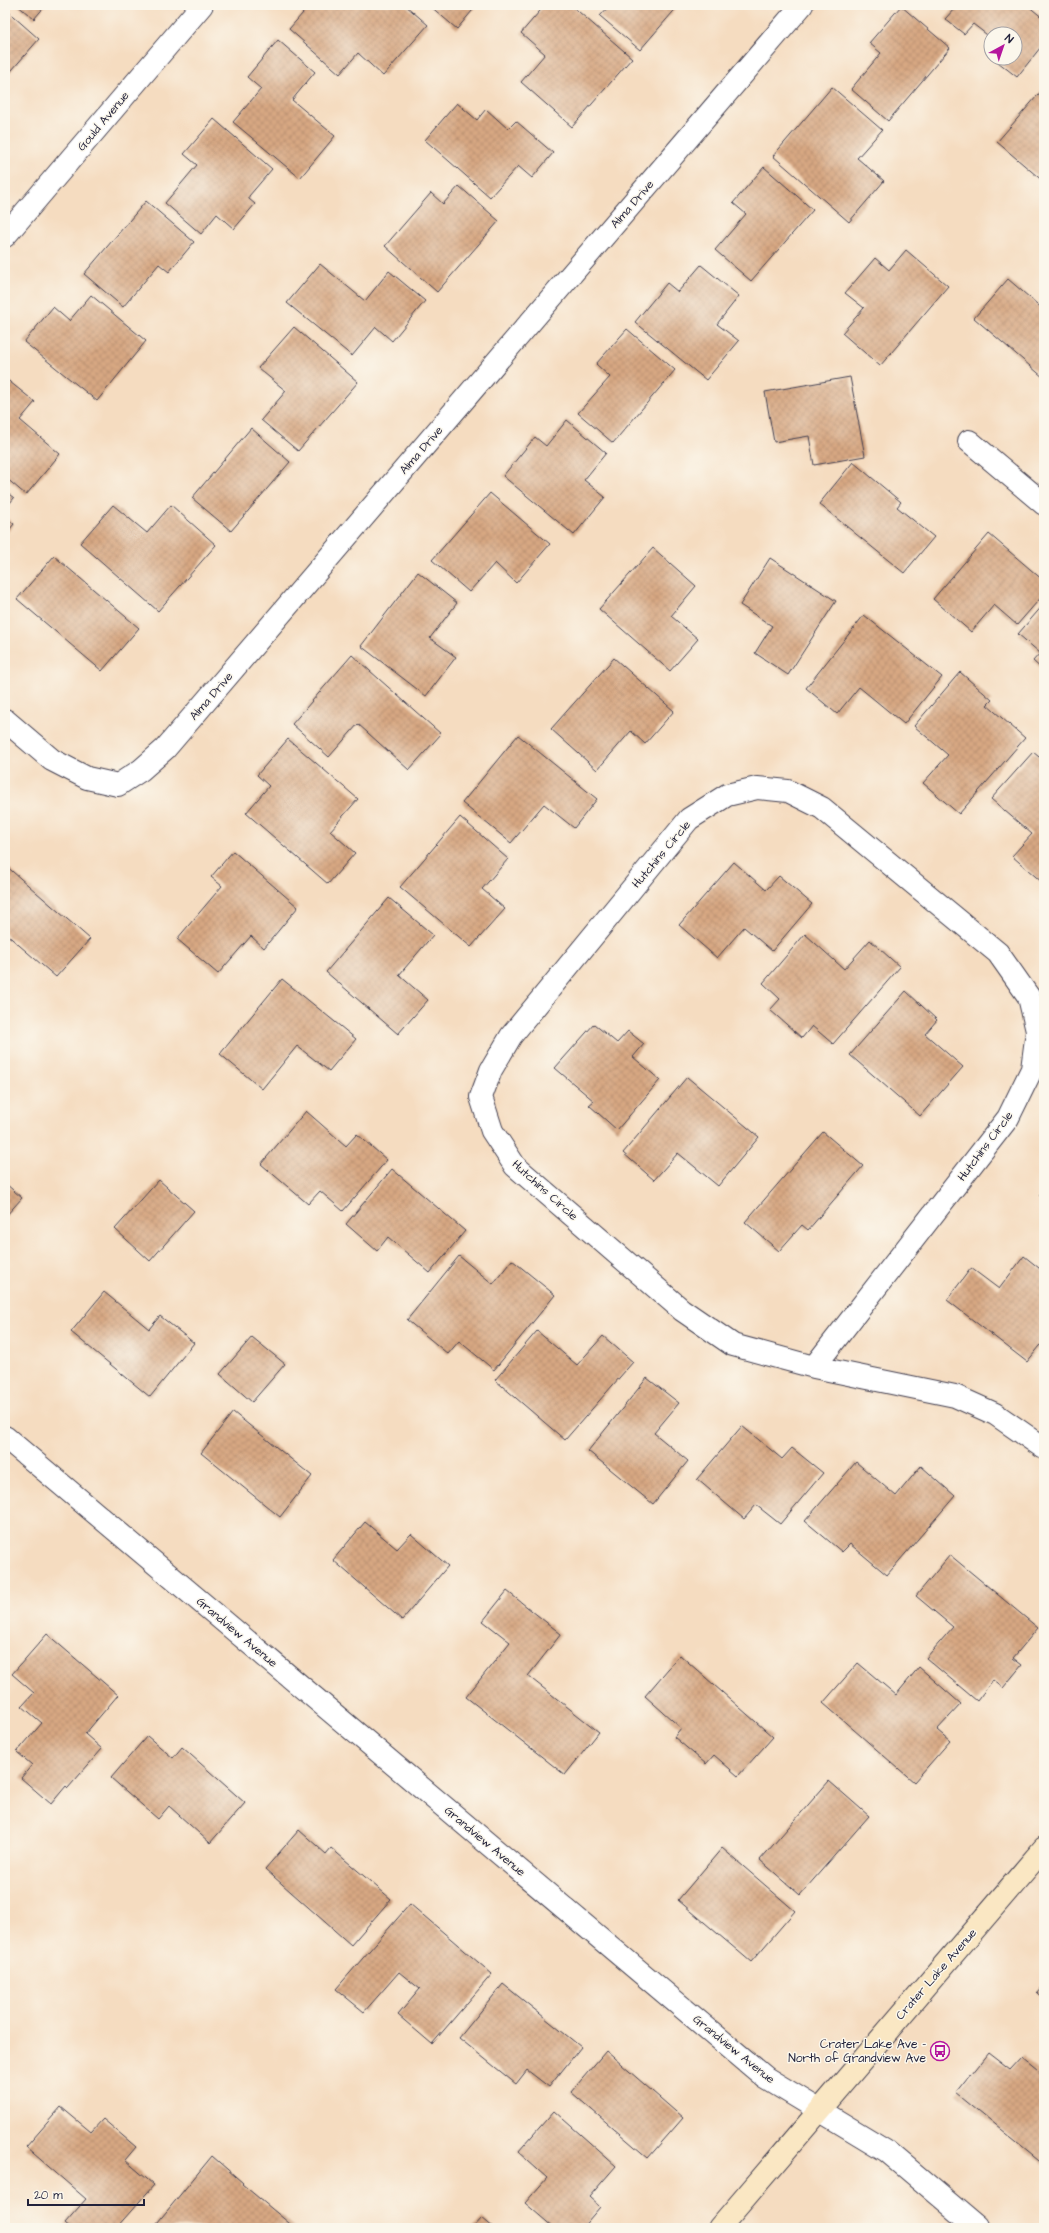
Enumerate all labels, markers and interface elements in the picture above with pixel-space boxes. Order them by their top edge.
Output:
north arrow [983,26,1023,66]
text: N [1002,31,1017,47]
street label: Gould Avenue [73,88,134,155]
street label: Alma Drive [607,176,658,232]
street label: Alma Drive [396,422,447,478]
street label: Alma Drive [186,668,237,724]
street label: Hutchins Circle [628,817,695,892]
street label: Hutchins Circle [954,1108,1018,1185]
street label: Hutchins Circle [508,1156,582,1225]
street label: Grandview Avenue [192,1593,281,1672]
street label: Grandview Avenue [440,1802,529,1881]
street label: Crater Lake Avenue [892,1925,981,2024]
street label: Grandview Avenue [689,2011,779,2088]
place label: Crater Lake Ave - North of Grandview Ave [788,2036,926,2067]
bus stop icon: Crater Lake Ave - North of Grandview Ave [929,2040,951,2062]
scale bar [28,2181,144,2207]
text: 20 m [34,2187,63,2204]

